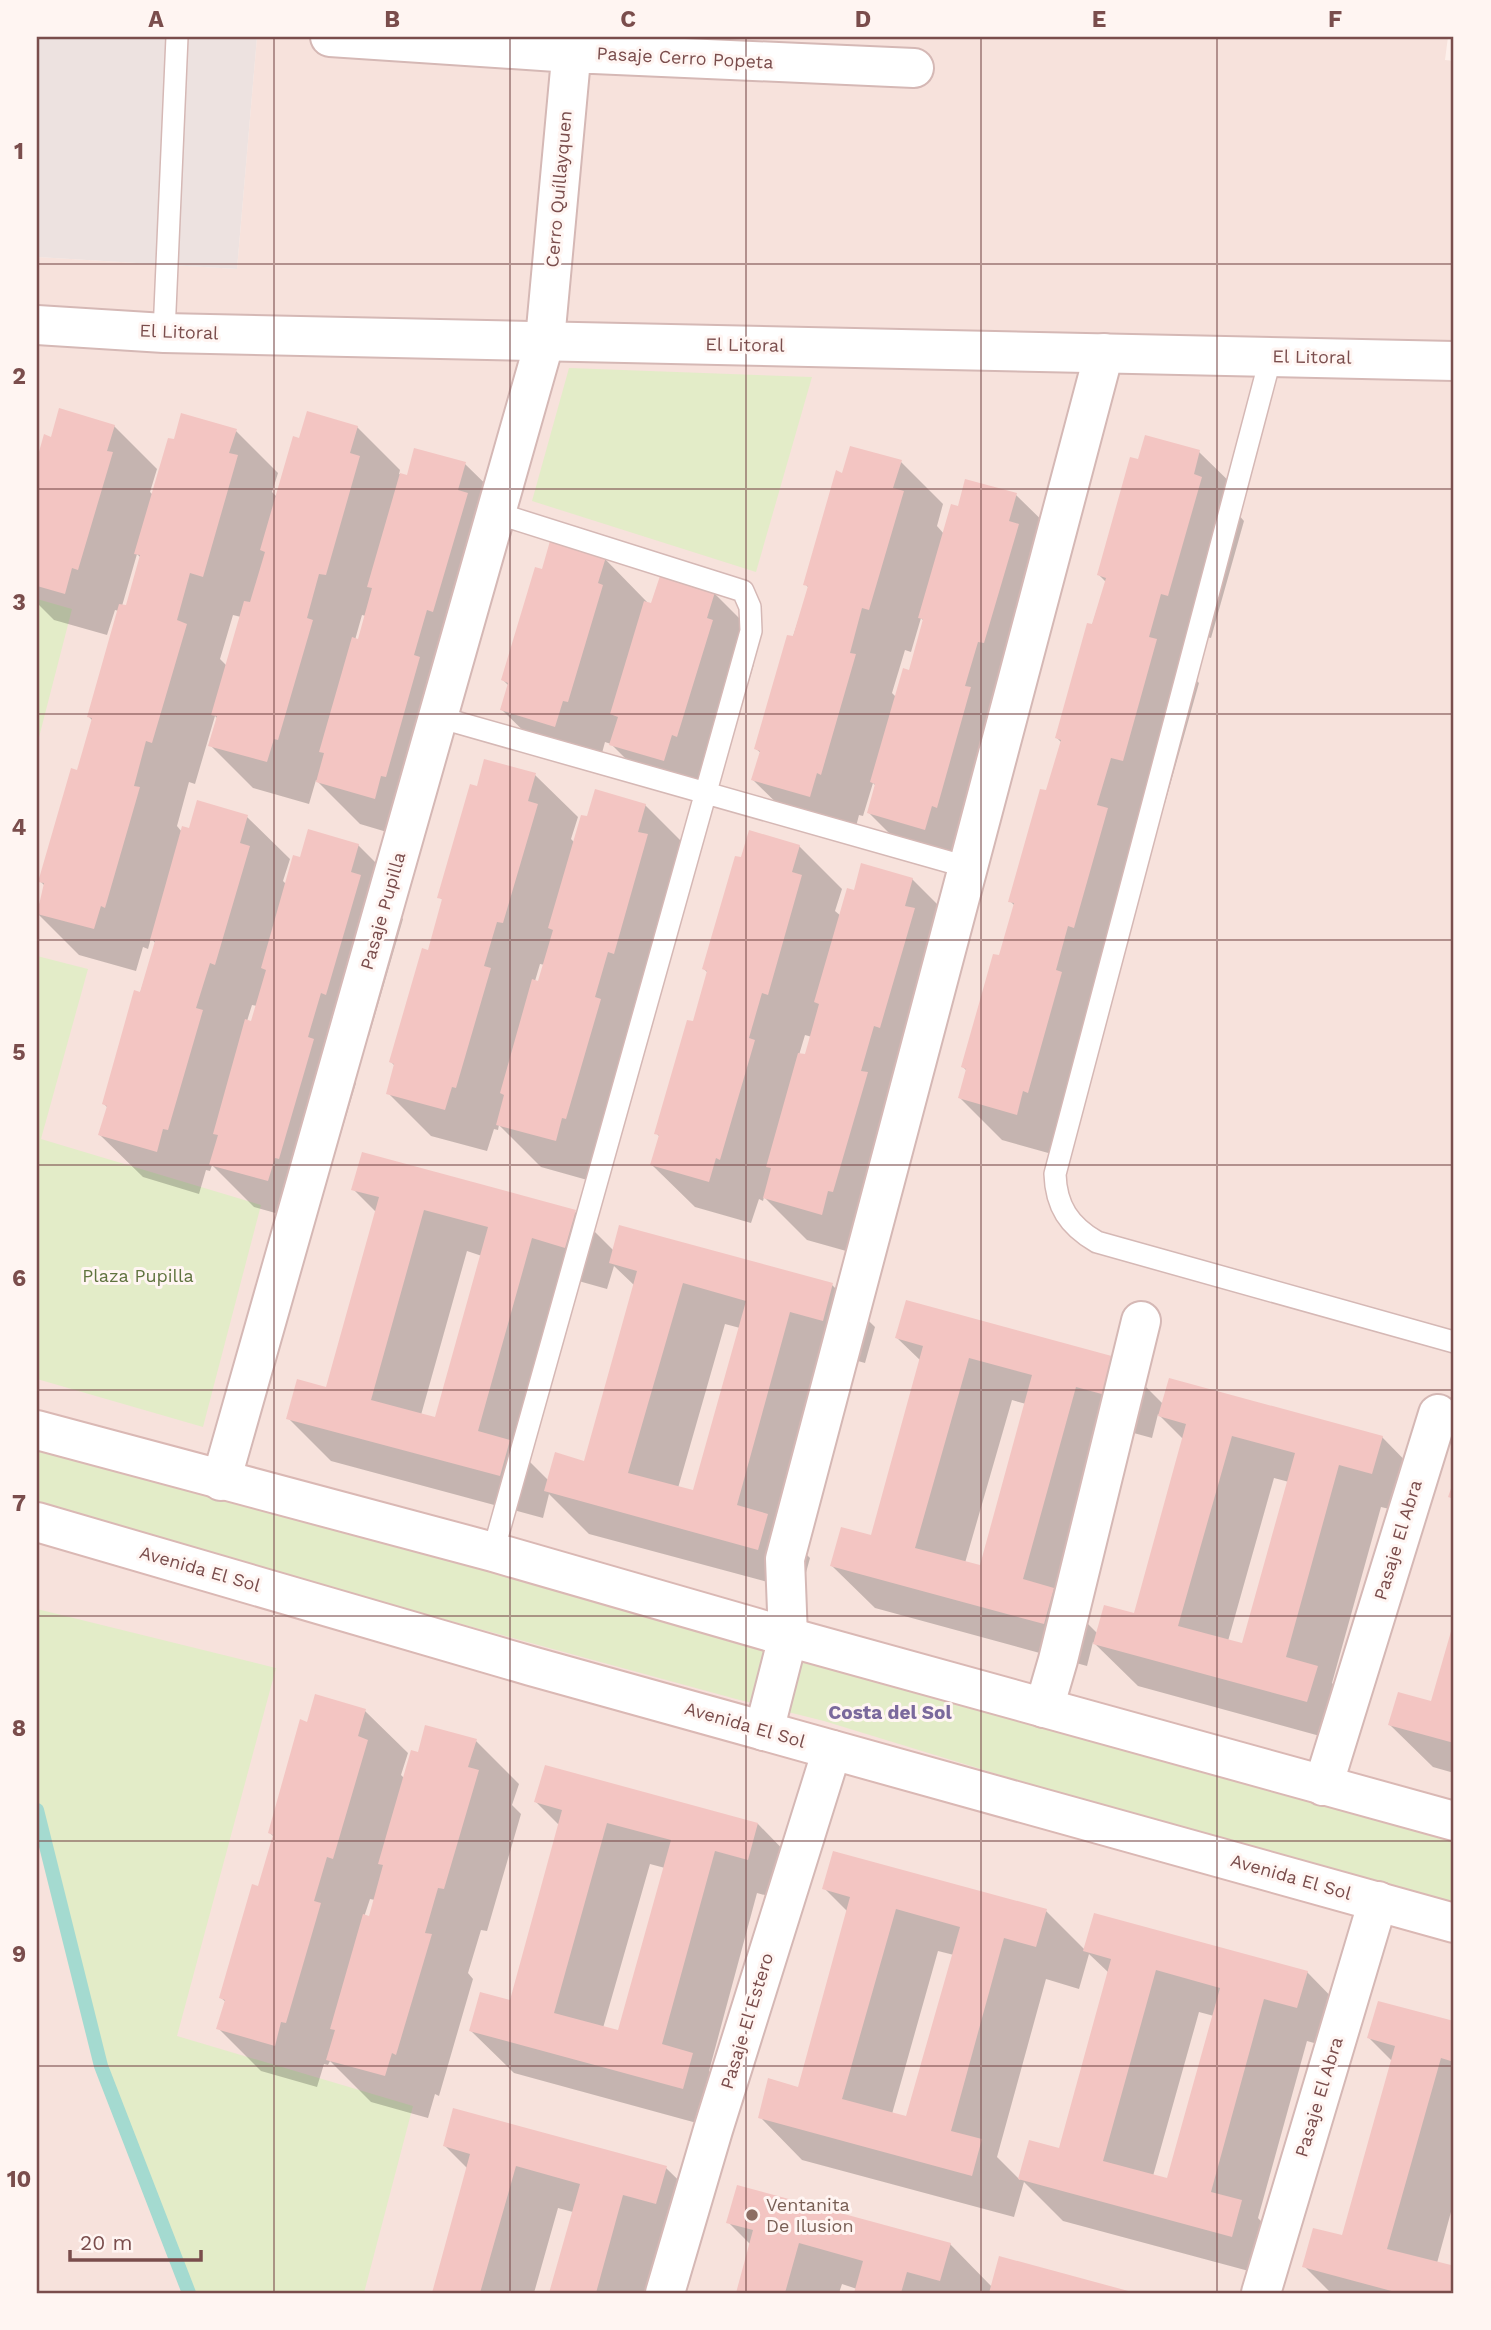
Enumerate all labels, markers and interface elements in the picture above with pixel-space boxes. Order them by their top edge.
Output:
text: A [148,6,164,33]
text: B [384,6,400,33]
text: C [620,6,636,33]
text: D [855,6,871,33]
text: E [1092,6,1106,33]
text: F [1328,6,1342,33]
street label: Pasaje Cerro Popeta [596,42,774,73]
street label: Cerro Quíllayquen [541,110,576,268]
text: 1 [14,138,24,165]
street label: El Litoral [139,320,219,343]
street label: El Litoral [705,333,785,356]
street label: El Litoral [1272,345,1352,368]
text: 2 [12,363,26,390]
text: 3 [12,589,26,616]
text: 4 [12,814,27,841]
street label: Pasaje Pupilla [356,850,409,972]
text: 5 [12,1039,26,1066]
text: 6 [12,1265,26,1292]
park label: Plaza Pupilla [82,1265,194,1286]
street label: Pasaje El Abra [1369,1477,1426,1602]
text: 7 [12,1490,26,1517]
street label: Avenida El Sol [137,1541,263,1596]
street label: Avenida El Sol [682,1697,808,1752]
district label: Costa del Sol [828,1701,952,1724]
text: 8 [12,1715,26,1742]
street label: Avenida El Sol [1228,1849,1354,1904]
text: 9 [12,1941,26,1968]
street label: Pasaje El Estero [716,1950,777,2092]
street label: Pasaje El Abra [1290,2034,1347,2159]
text: 10 [7,2166,31,2193]
place label: Ventanita De Ilusion [766,2194,854,2236]
marker: Ventanita De Ilusion [744,2207,760,2223]
scale bar [70,2218,201,2262]
text: 20 m [80,2230,132,2255]

